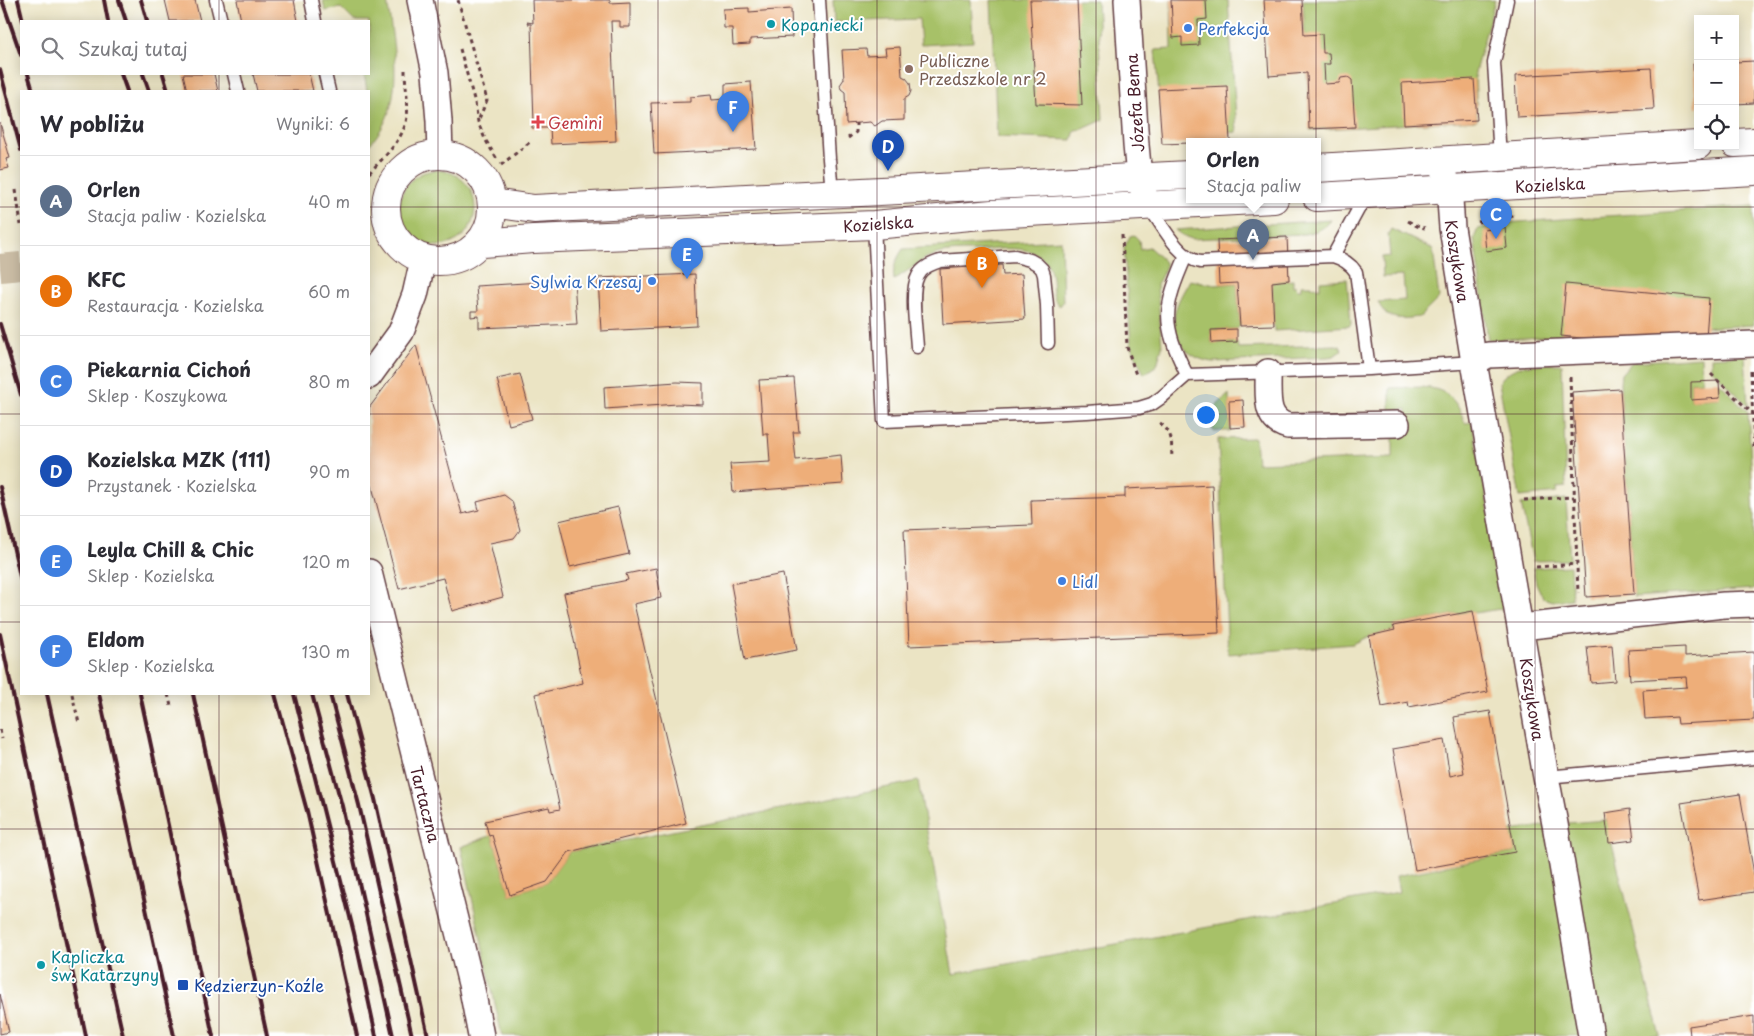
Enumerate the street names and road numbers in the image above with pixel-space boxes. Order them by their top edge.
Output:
street label: Józefa Bema [1119,53,1149,153]
street label: Kozielska [1514,170,1586,198]
street label: Kozielska [842,209,914,237]
street label: Koszykowa [1440,218,1476,304]
street label: Koszykowa [1515,656,1551,742]
street label: Tartaczna [405,763,447,845]

